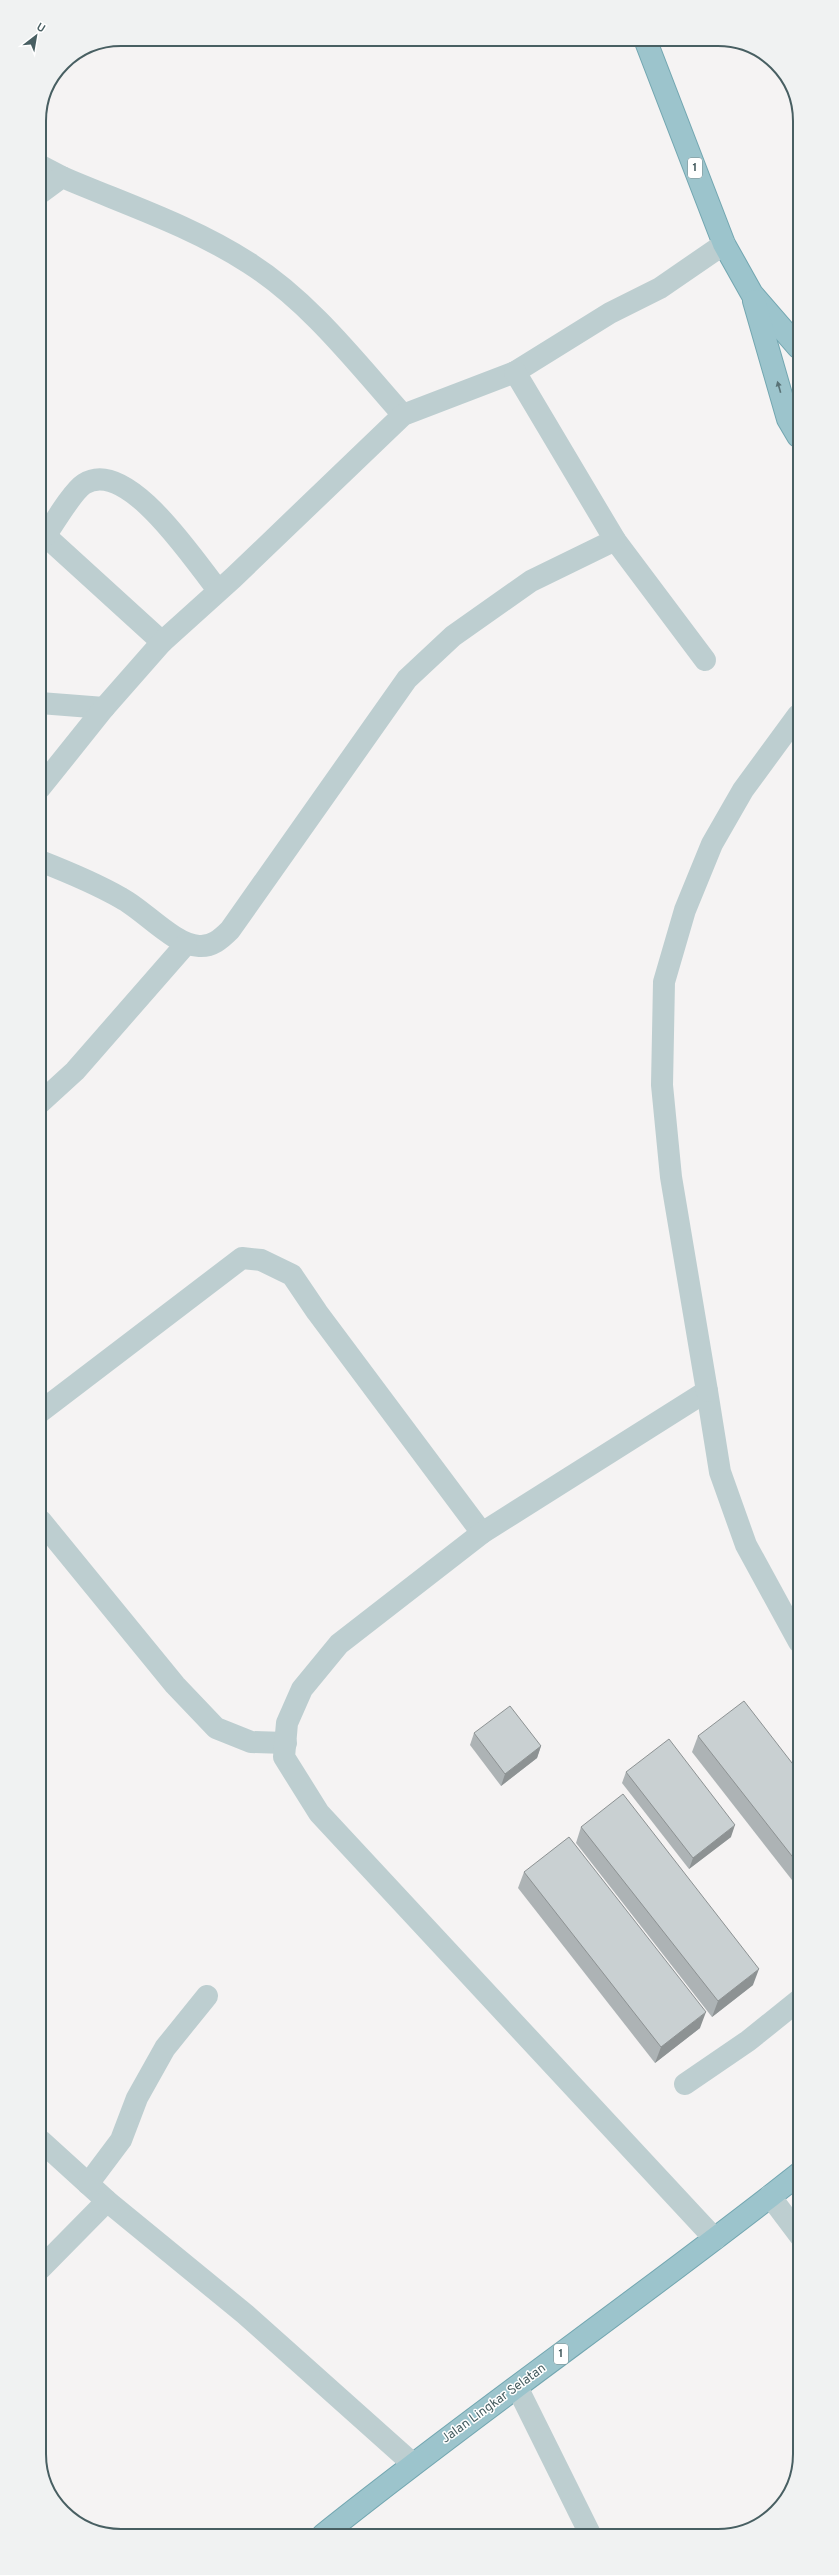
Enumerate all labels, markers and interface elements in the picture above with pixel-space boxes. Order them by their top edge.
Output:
north arrow [16,16,56,56]
text: U [34,20,48,36]
road number: 1 [688,158,702,178]
one-way arrow [776,381,782,393]
road number: 1 [554,2344,568,2364]
street label: Jalan Lingkar Selatan [439,2361,549,2447]

